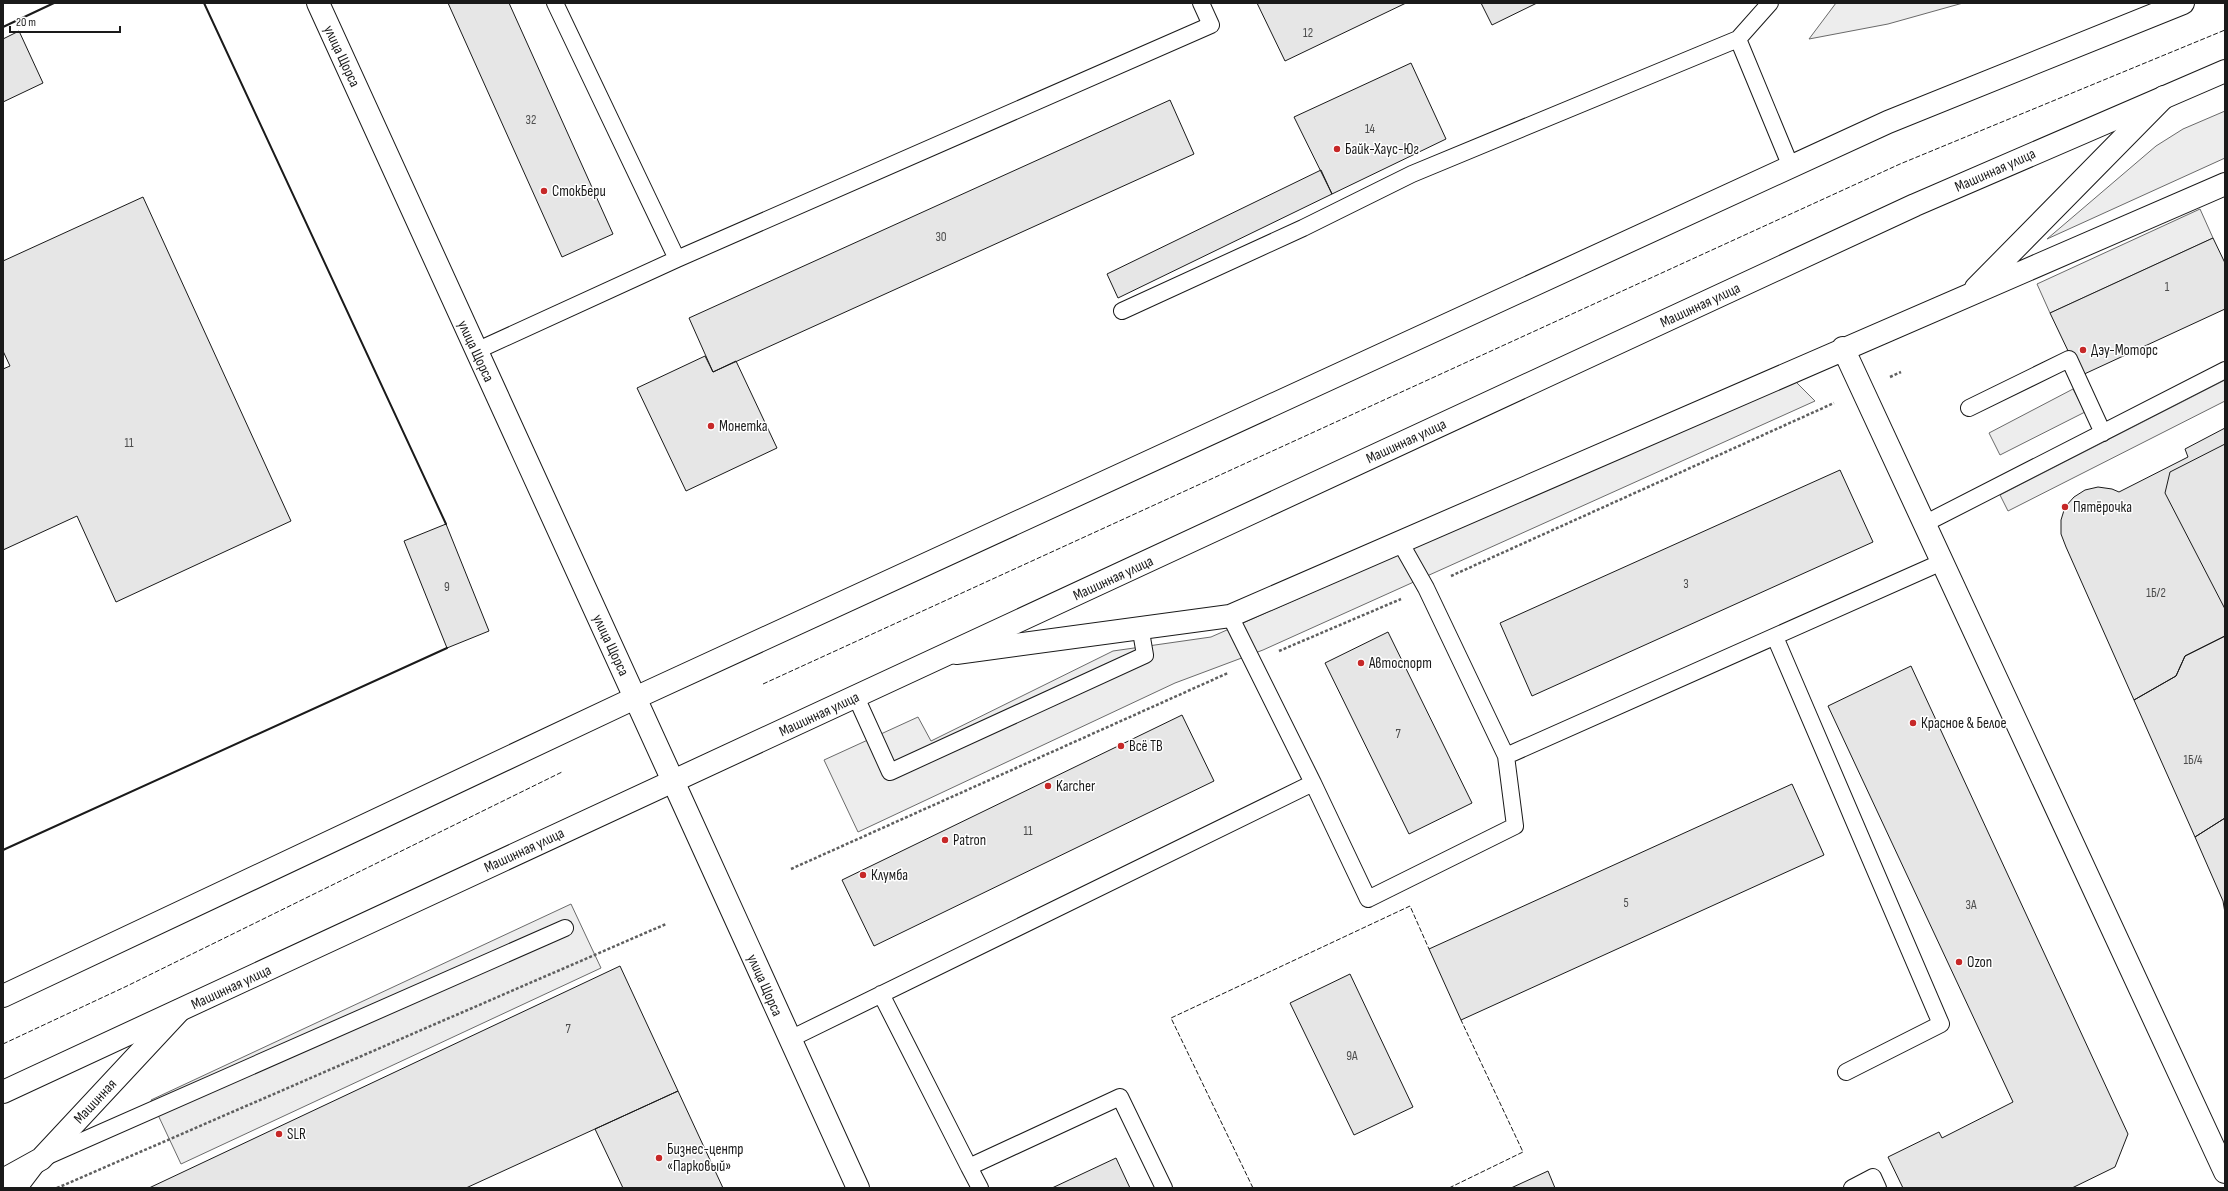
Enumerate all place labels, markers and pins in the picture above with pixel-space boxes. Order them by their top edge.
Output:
place label: Байк-Хаус-Юг [1345,140,1419,159]
marker: Байк-Хаус-Юг [1332,144,1342,154]
place label: СтокБери [552,182,606,201]
marker: СтокБери [539,186,549,196]
place label: Дэу-Моторс [2091,341,2158,360]
marker: Дэу-Моторс [2078,345,2088,355]
place label: Монетка [719,417,768,436]
marker: Монетка [706,421,716,431]
place label: Пятёрочка [2073,498,2132,517]
marker: Пятёрочка [2060,502,2070,512]
place label: Автоспорт [1368,654,1432,673]
marker: Автоспорт [1356,658,1366,668]
place label: Красное & Белое [1921,714,2007,733]
marker: Красное & Белое [1908,718,1918,728]
place label: Всё ТВ [1129,737,1163,756]
marker: Всё ТВ [1116,741,1126,751]
place label: Karcher [1056,777,1096,796]
marker: Karcher [1043,781,1053,791]
place label: Patron [953,831,986,850]
marker: Patron [940,835,950,845]
place label: Клумба [871,866,908,885]
marker: Клумба [858,870,868,880]
place label: Ozon [1967,953,1992,972]
marker: Ozon [1954,957,1964,967]
place label: SLR [287,1125,306,1144]
marker: SLR [274,1129,284,1139]
place label: Бизнес-центр «Парковый» [667,1140,744,1176]
marker: Бизнес-центр «Парковый» [654,1153,664,1163]

